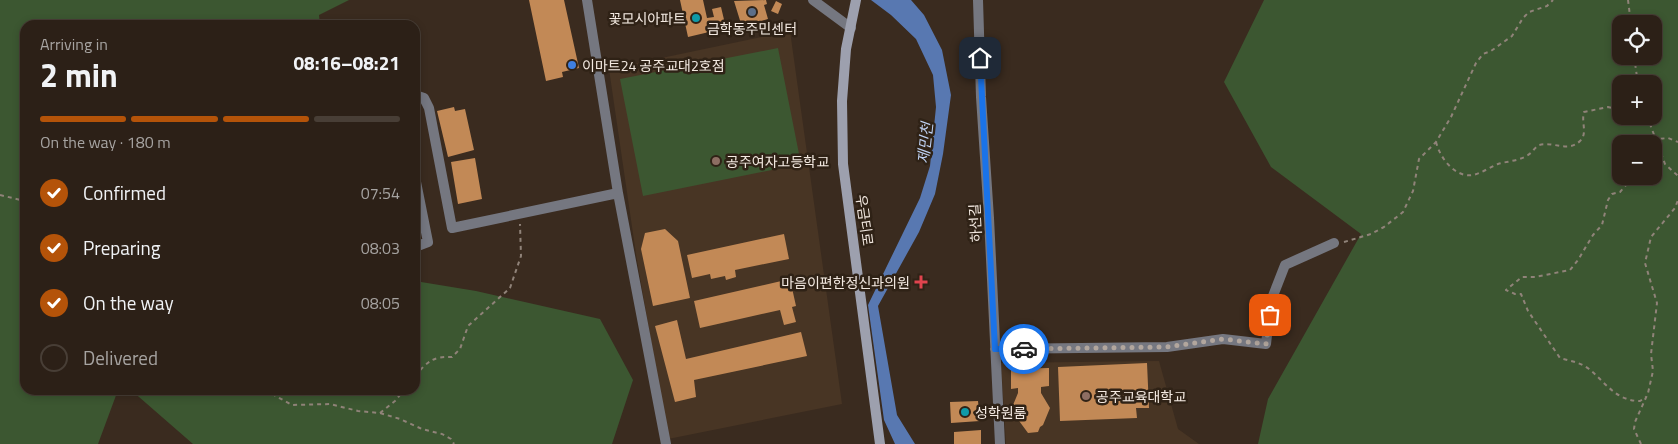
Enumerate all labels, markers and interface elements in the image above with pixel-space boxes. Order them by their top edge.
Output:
marker: 금학동주민센터 [746,6,758,18]
place label: 꽃모시아파트 [609,8,686,29]
marker: 꽃모시아파트 [690,12,702,24]
map controls [1612,15,1662,185]
button: locate [1612,15,1662,65]
place label: 금학동주민센터 [707,18,797,39]
text: Arriving in [40,32,108,56]
pin [959,37,1001,79]
icon: home [966,44,994,72]
text: 08:16–08:21 [293,48,400,77]
text: 2 min [40,51,118,99]
place label: 이마트24 공주교대2호점 [582,55,725,76]
marker: 이마트24 공주교대2호점 [566,59,578,71]
button: + [1612,75,1662,125]
water label: 제민천 [911,119,939,165]
text: On the way · 180 m [40,130,171,154]
button: − [1612,135,1662,185]
place label: 공주여자고등학교 [726,151,829,172]
marker: 공주여자고등학교 [710,155,722,167]
text: Confirmed [83,178,166,207]
icon: check [40,179,68,207]
text: 07:54 [361,181,400,205]
street label: 우금티로 [851,193,879,247]
street label: 하선길 [964,203,986,243]
text: Preparing [83,233,160,262]
icon: check [40,234,68,262]
text: 08:03 [361,236,400,260]
place label: 마음이편한정신과의원 [781,272,910,293]
marker: 마음이편한정신과의원 [914,275,928,289]
text: On the way [83,288,174,317]
icon: check [40,289,68,317]
text: 08:05 [361,291,400,315]
pin [1249,294,1291,336]
icon: bag [1256,301,1284,329]
courier [999,324,1049,374]
icon: car [1010,335,1038,363]
text: Delivered [83,343,158,372]
place label: 공주교육대학교 [1096,386,1186,407]
marker: 공주교육대학교 [1080,390,1092,402]
place label: 성학원룸 [975,402,1027,423]
marker: 성학원룸 [959,406,971,418]

